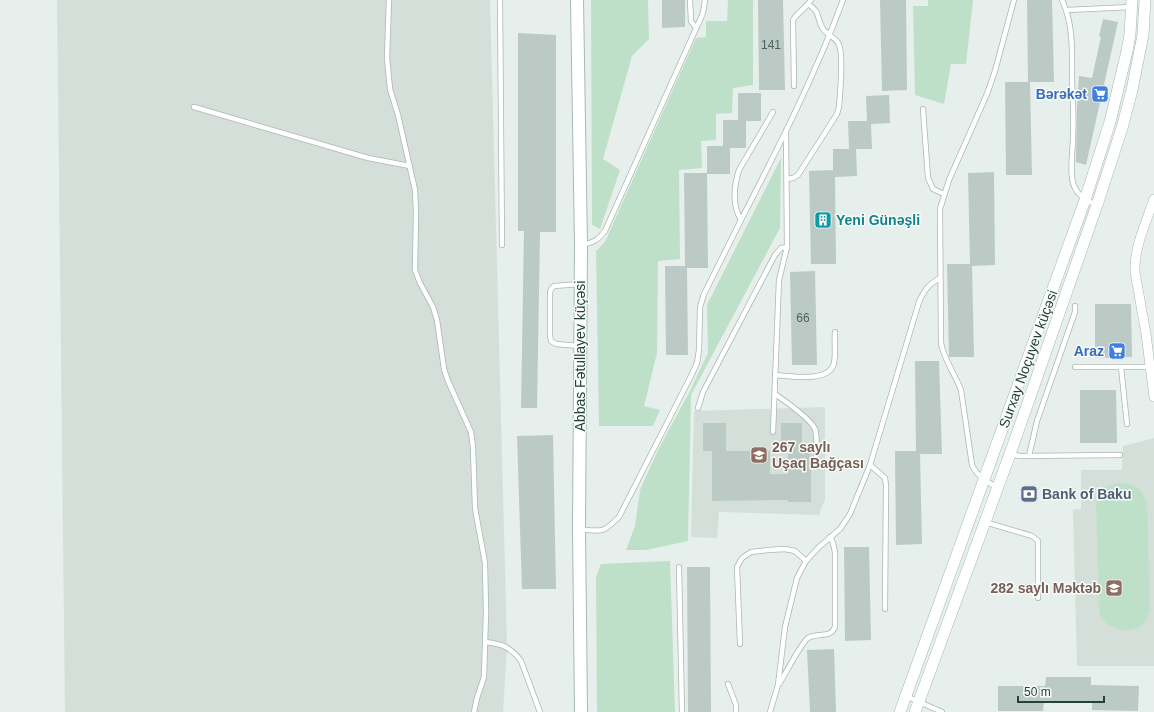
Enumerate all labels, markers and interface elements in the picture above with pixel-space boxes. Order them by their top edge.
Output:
house number: 141 [761,38,781,52]
supermarket icon: Bərəkət [1090,84,1110,104]
place label: Bərəkət [1036,86,1087,102]
building icon: Yeni Günəşli [813,210,833,230]
place label: Yeni Günəşli [836,212,920,228]
street label: Abbas Fətullayev küçəsi [572,281,588,431]
street label: Surxay Noçuyev küçəsi [996,288,1060,430]
house number: 66 [796,311,810,325]
supermarket icon: Araz [1107,341,1127,361]
place label: Araz [1074,343,1104,359]
place label: 267 saylı Uşaq Bağçası [772,439,864,471]
school or university icon: 267 saylı Uşaq Bağçası [749,445,769,465]
bank icon: Bank of Baku [1019,484,1039,504]
place label: Bank of Baku [1042,486,1131,502]
school or university icon: 282 saylı Məktəb [1104,578,1124,598]
place label: 282 saylı Məktəb [990,580,1101,596]
scale bar [1018,678,1104,704]
text: 50 m [1024,685,1051,699]

